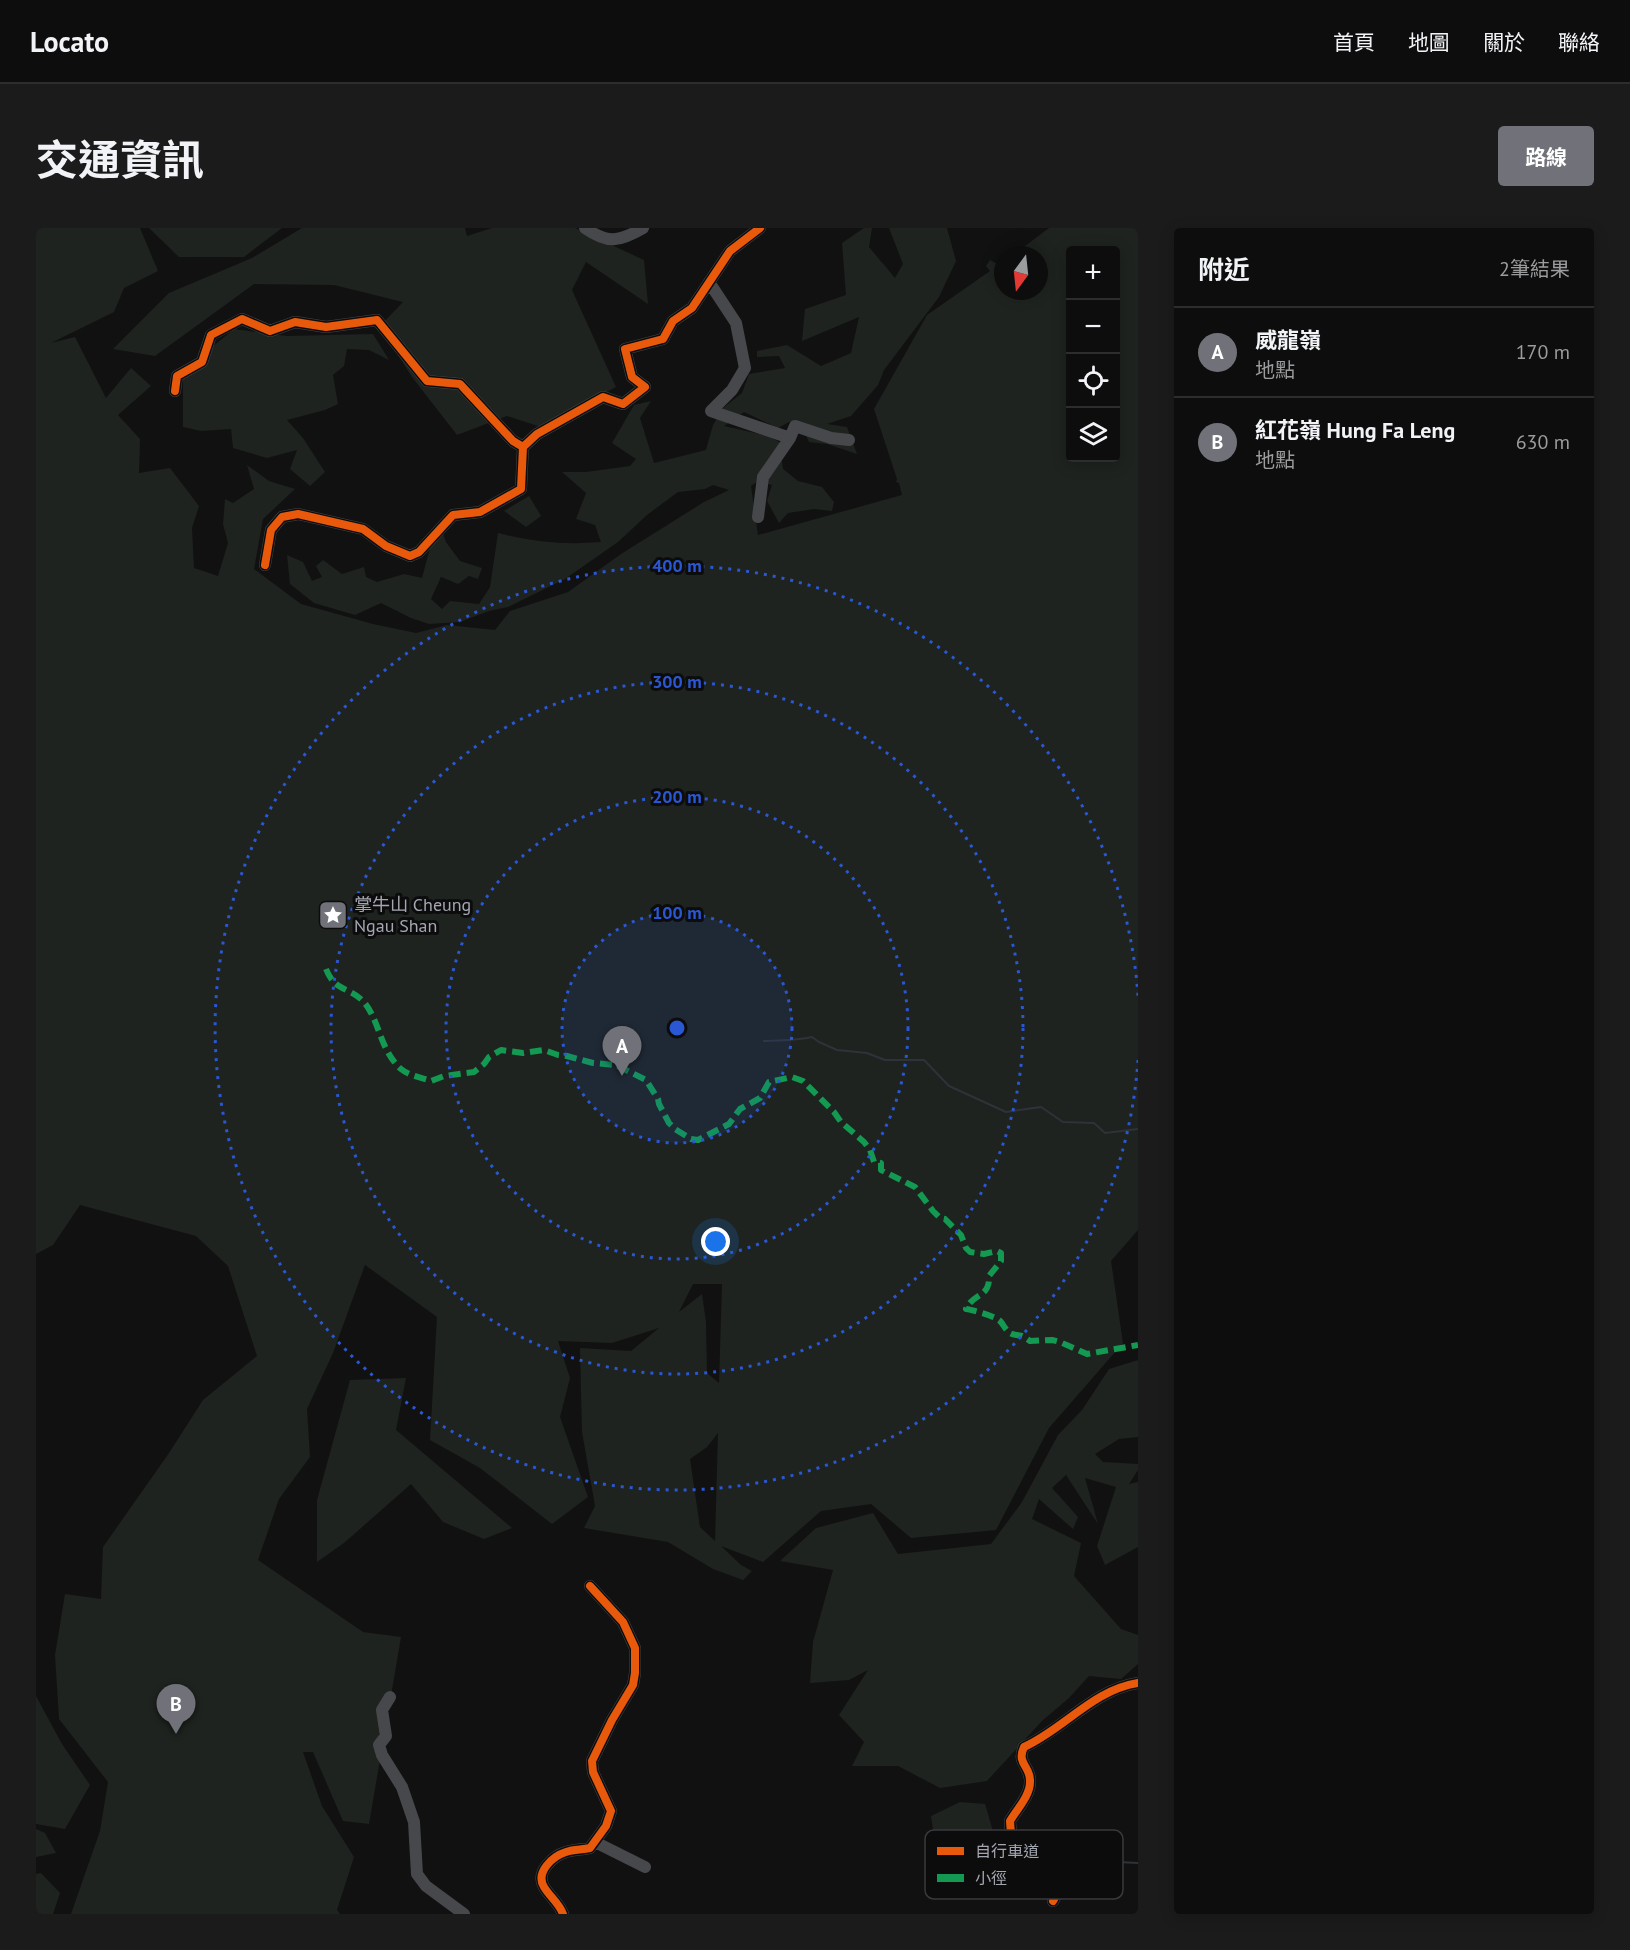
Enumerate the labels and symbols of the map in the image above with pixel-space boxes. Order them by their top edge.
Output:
north arrow [994,246,1048,300]
text: 400 m [652,554,702,577]
text: 300 m [652,670,702,693]
text: 200 m [652,785,702,808]
place label: 掌牛山 Cheung Ngau Shan [354,893,471,937]
place icon: 掌牛山 Cheung Ngau Shan [317,899,349,931]
text: 100 m [652,901,702,924]
centre of rings [667,1018,687,1038]
pin: A [602,1026,642,1076]
your location [701,1227,730,1256]
pin: B [156,1684,196,1734]
legend [925,1830,1123,1899]
text: 自行車道 [975,1841,1039,1861]
text: 小徑 [975,1868,1007,1888]

